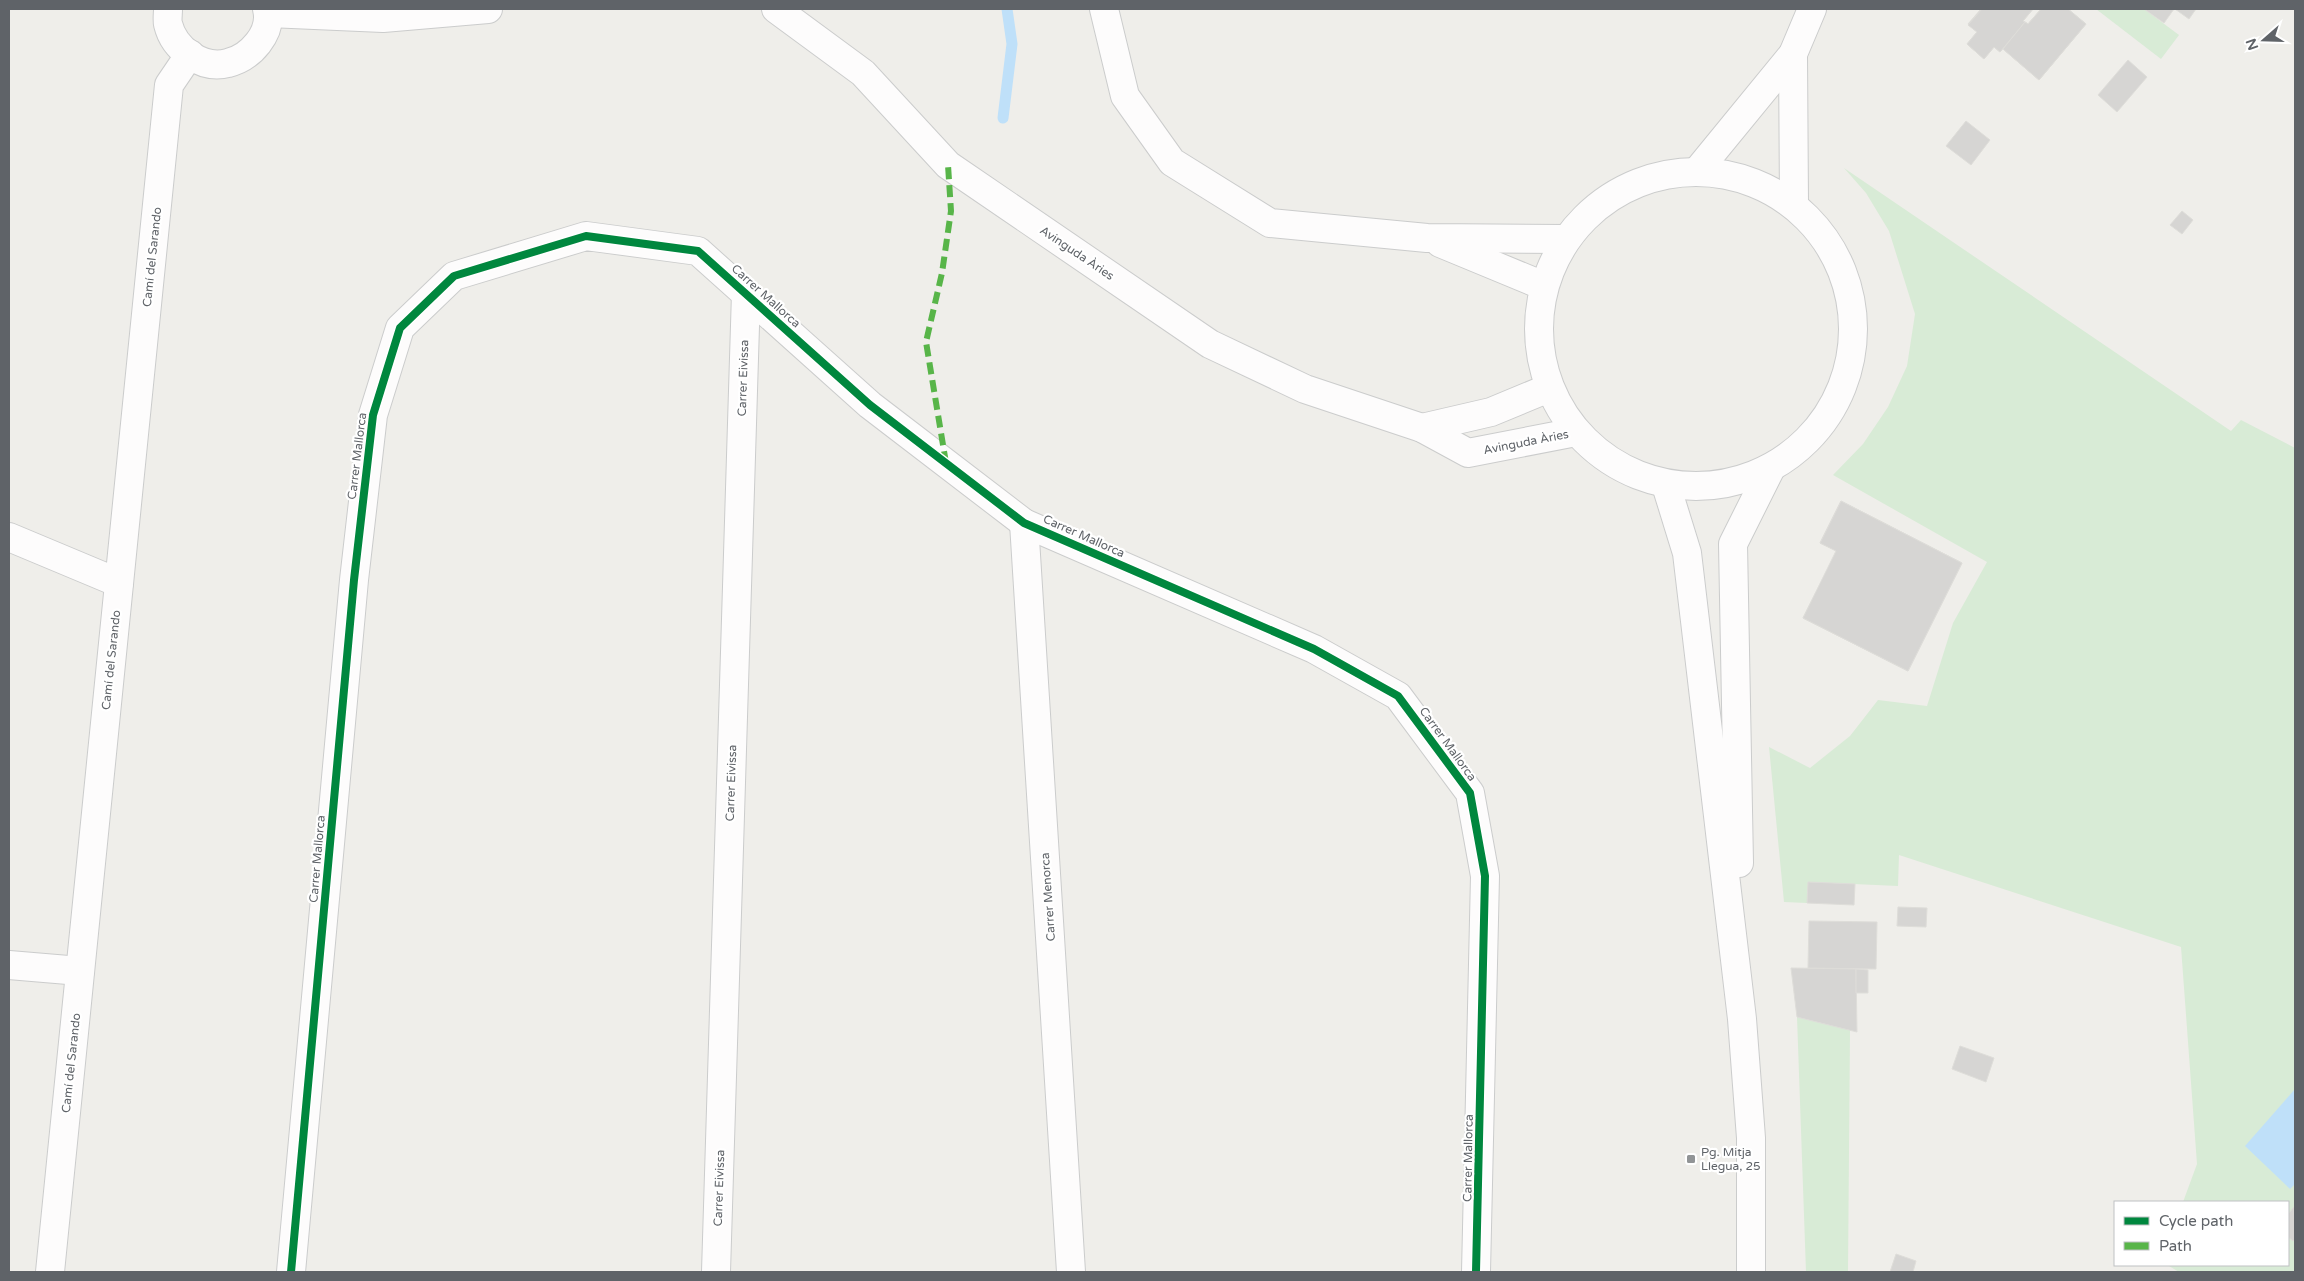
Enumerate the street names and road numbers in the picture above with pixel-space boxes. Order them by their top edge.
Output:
street label: Camí del Sarando [140,206,164,308]
street label: Avinguda Àries [1037,223,1117,283]
street label: Carrer Mallorca [729,261,803,331]
street label: Carrer Eivissa [735,339,751,417]
street label: Carrer Mallorca [345,412,369,500]
street label: Avinguda Àries [1482,427,1570,457]
street label: Carrer Mallorca [1041,512,1127,560]
street label: Camí del Sarando [99,609,123,711]
street label: Carrer Mallorca [1417,704,1479,784]
street label: Carrer Eivissa [723,744,739,822]
street label: Carrer Mallorca [306,815,328,903]
street label: Carrer Menorca [1038,852,1058,942]
street label: Camí del Sarando [59,1012,83,1114]
street label: Carrer Mallorca [1460,1114,1476,1202]
street label: Carrer Eivissa [711,1149,727,1227]

